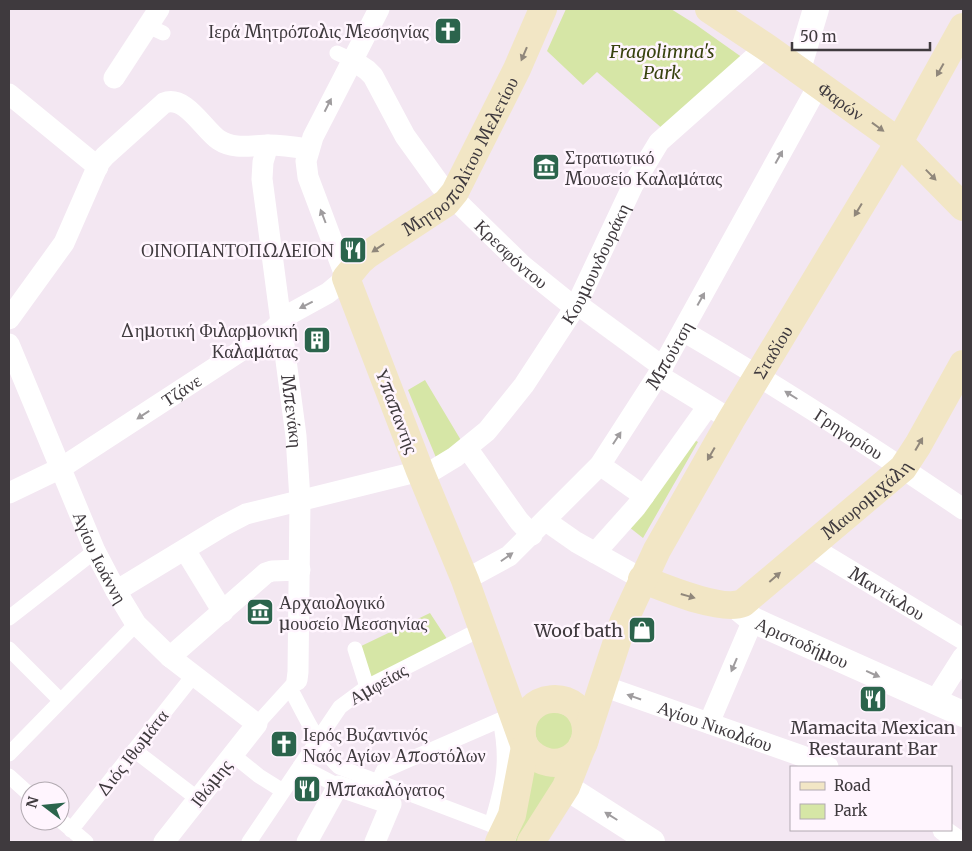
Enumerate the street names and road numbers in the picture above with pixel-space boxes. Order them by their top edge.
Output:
street label: Μητροπολίτου Μελετίου [398,73,523,240]
street label: Φαρών [814,76,869,125]
street label: Κουμουνδουράκη [556,199,634,328]
street label: Κρεσφόντου [470,214,553,293]
street label: Μπούτση [641,316,697,393]
street label: Σταδίου [747,321,797,382]
street label: Υπαπαντής [370,365,424,457]
street label: Τζάνε [157,368,206,411]
street label: Μπενάκη [276,373,308,449]
street label: Γρηγορίου [810,403,888,464]
street label: Μαυρομιχάλη [816,456,916,544]
street label: Αγίου Ιωάννη [68,508,132,608]
street label: Μαντίκλου [845,561,930,625]
street label: Αριστοδήμου [752,611,853,673]
street label: Αμφείας [345,658,411,710]
street label: Αγίου Νικολάου [655,695,776,756]
street label: Διός Ιθωμάτα [91,704,174,801]
street label: Ιθώμης [185,755,237,811]

